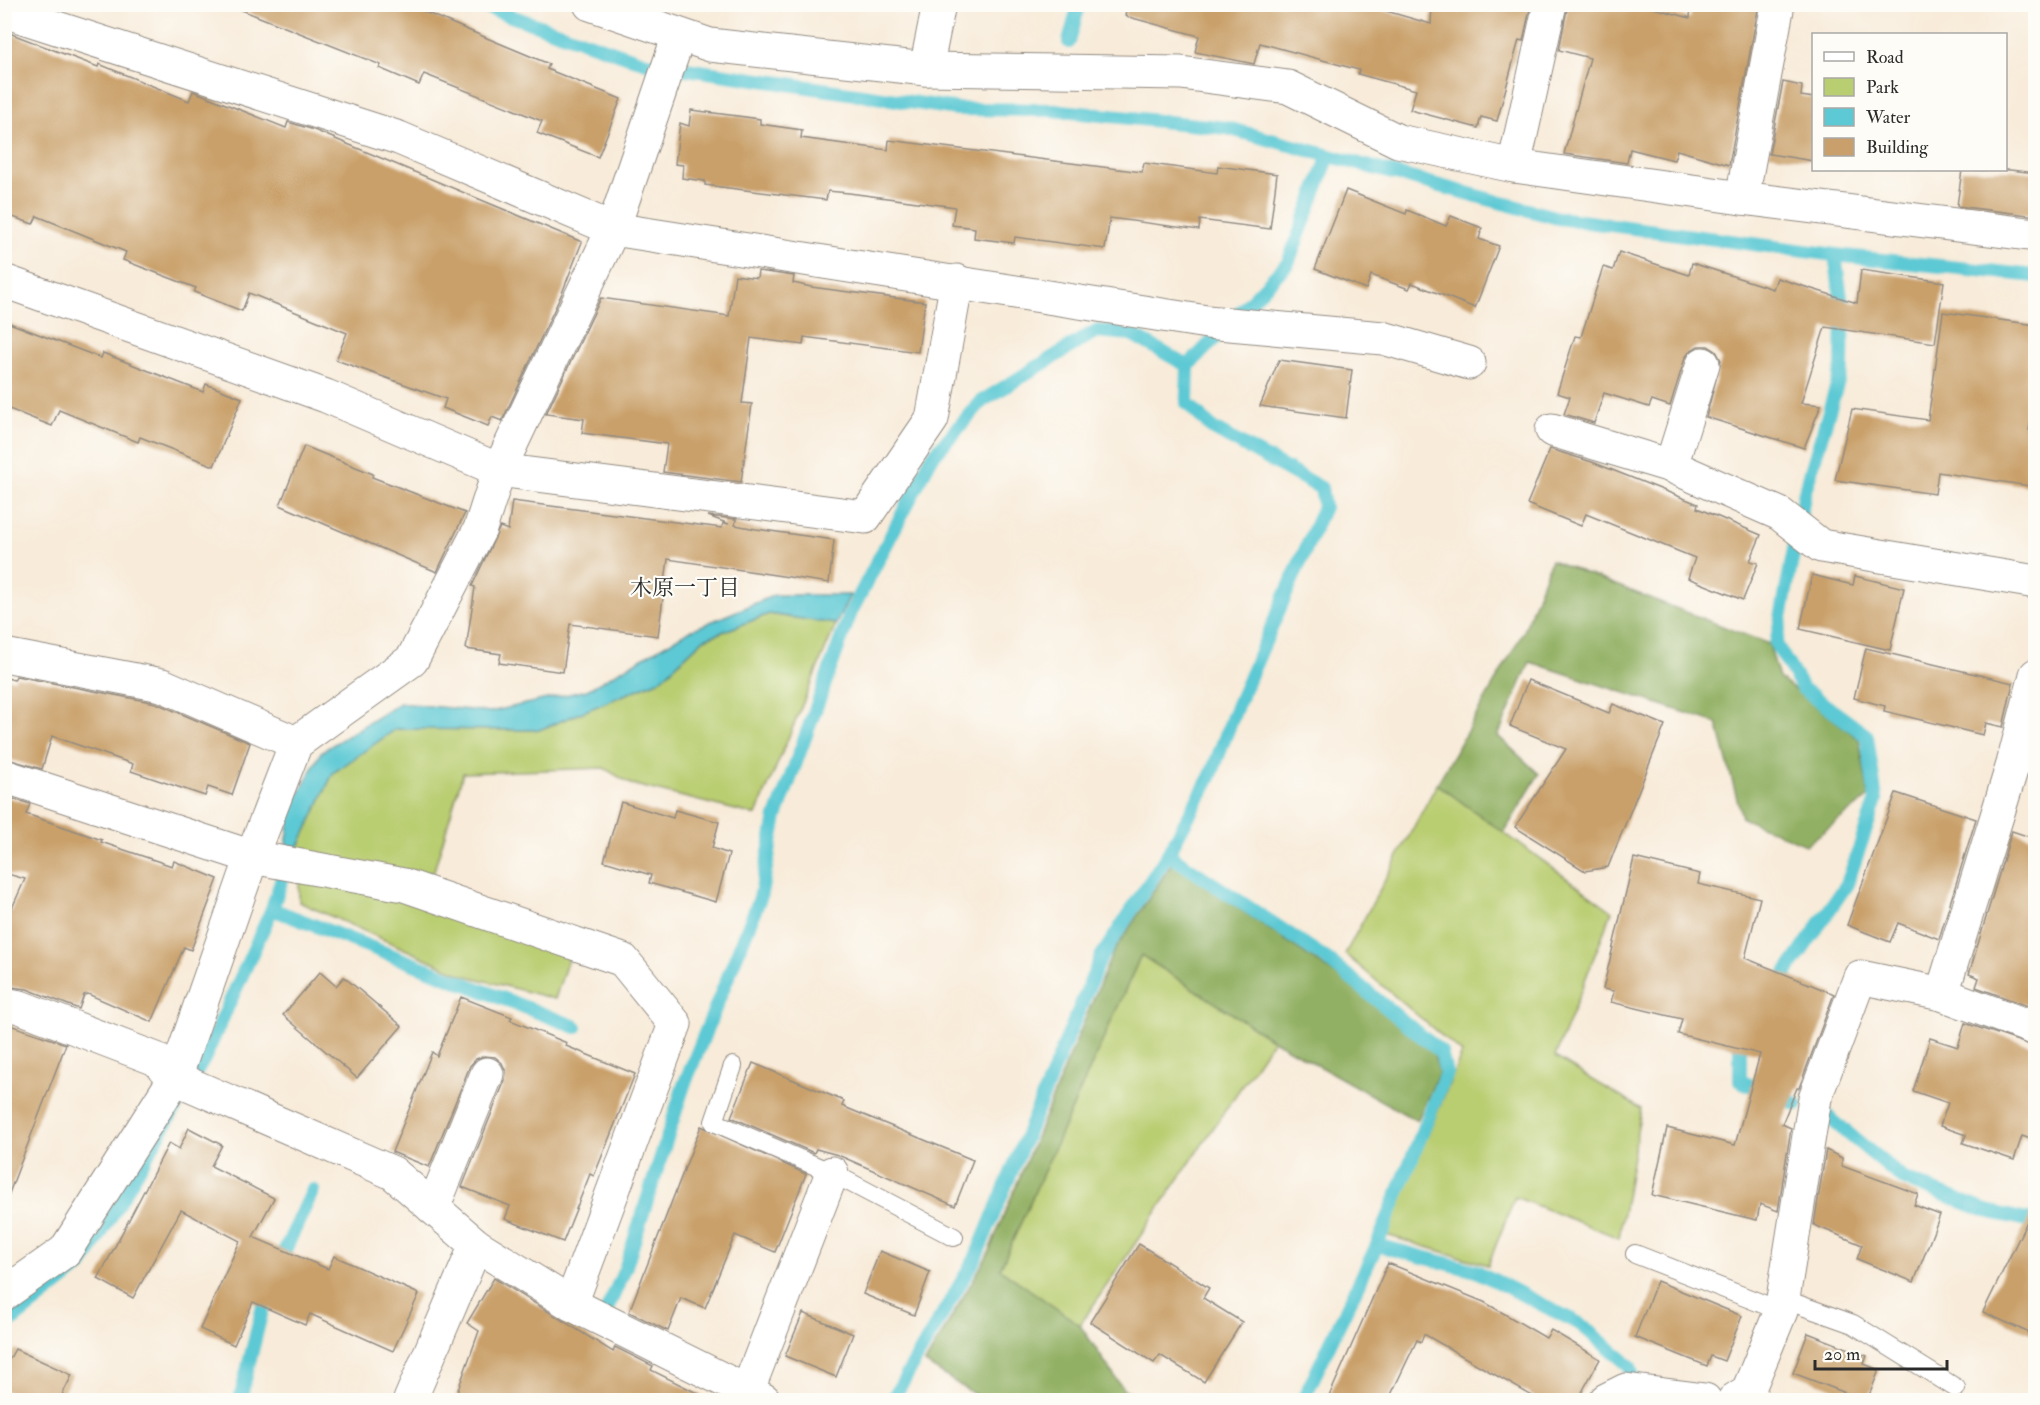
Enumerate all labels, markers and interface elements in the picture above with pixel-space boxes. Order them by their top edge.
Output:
legend [1812,33,2007,171]
text: Road [1866,46,1904,69]
text: Park [1866,76,1899,99]
text: Water [1865,106,1910,129]
text: Building [1866,136,1929,159]
district label: 木原一丁目 [630,574,740,602]
scale bar [1815,1333,1947,1371]
text: 20 m [1824,1343,1860,1366]

